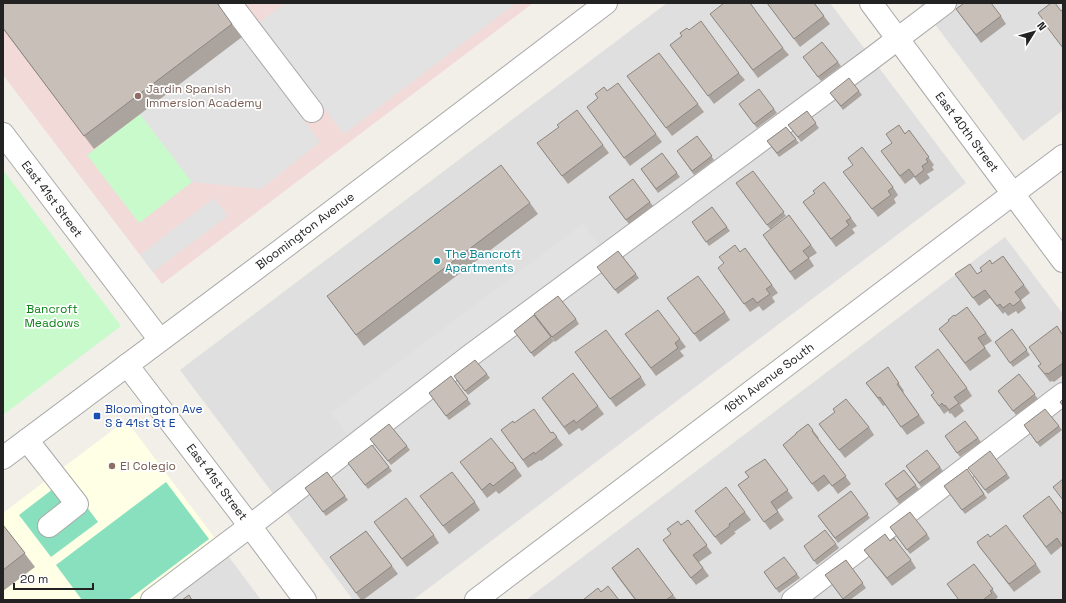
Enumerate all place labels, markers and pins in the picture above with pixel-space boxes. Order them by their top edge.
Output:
place label: Jardin Spanish Immersion Academy [146,81,262,111]
marker: Jardin Spanish Immersion Academy [133,91,143,101]
place label: The Bancroft Apartments [445,246,521,276]
marker: The Bancroft Apartments [432,256,442,266]
place label: Bloomington Ave S & 41st St E [105,401,203,431]
marker: Bloomington Ave S & 41st St E [92,411,102,421]
place label: El Colegio [120,458,176,474]
marker: El Colegio [107,461,117,471]

